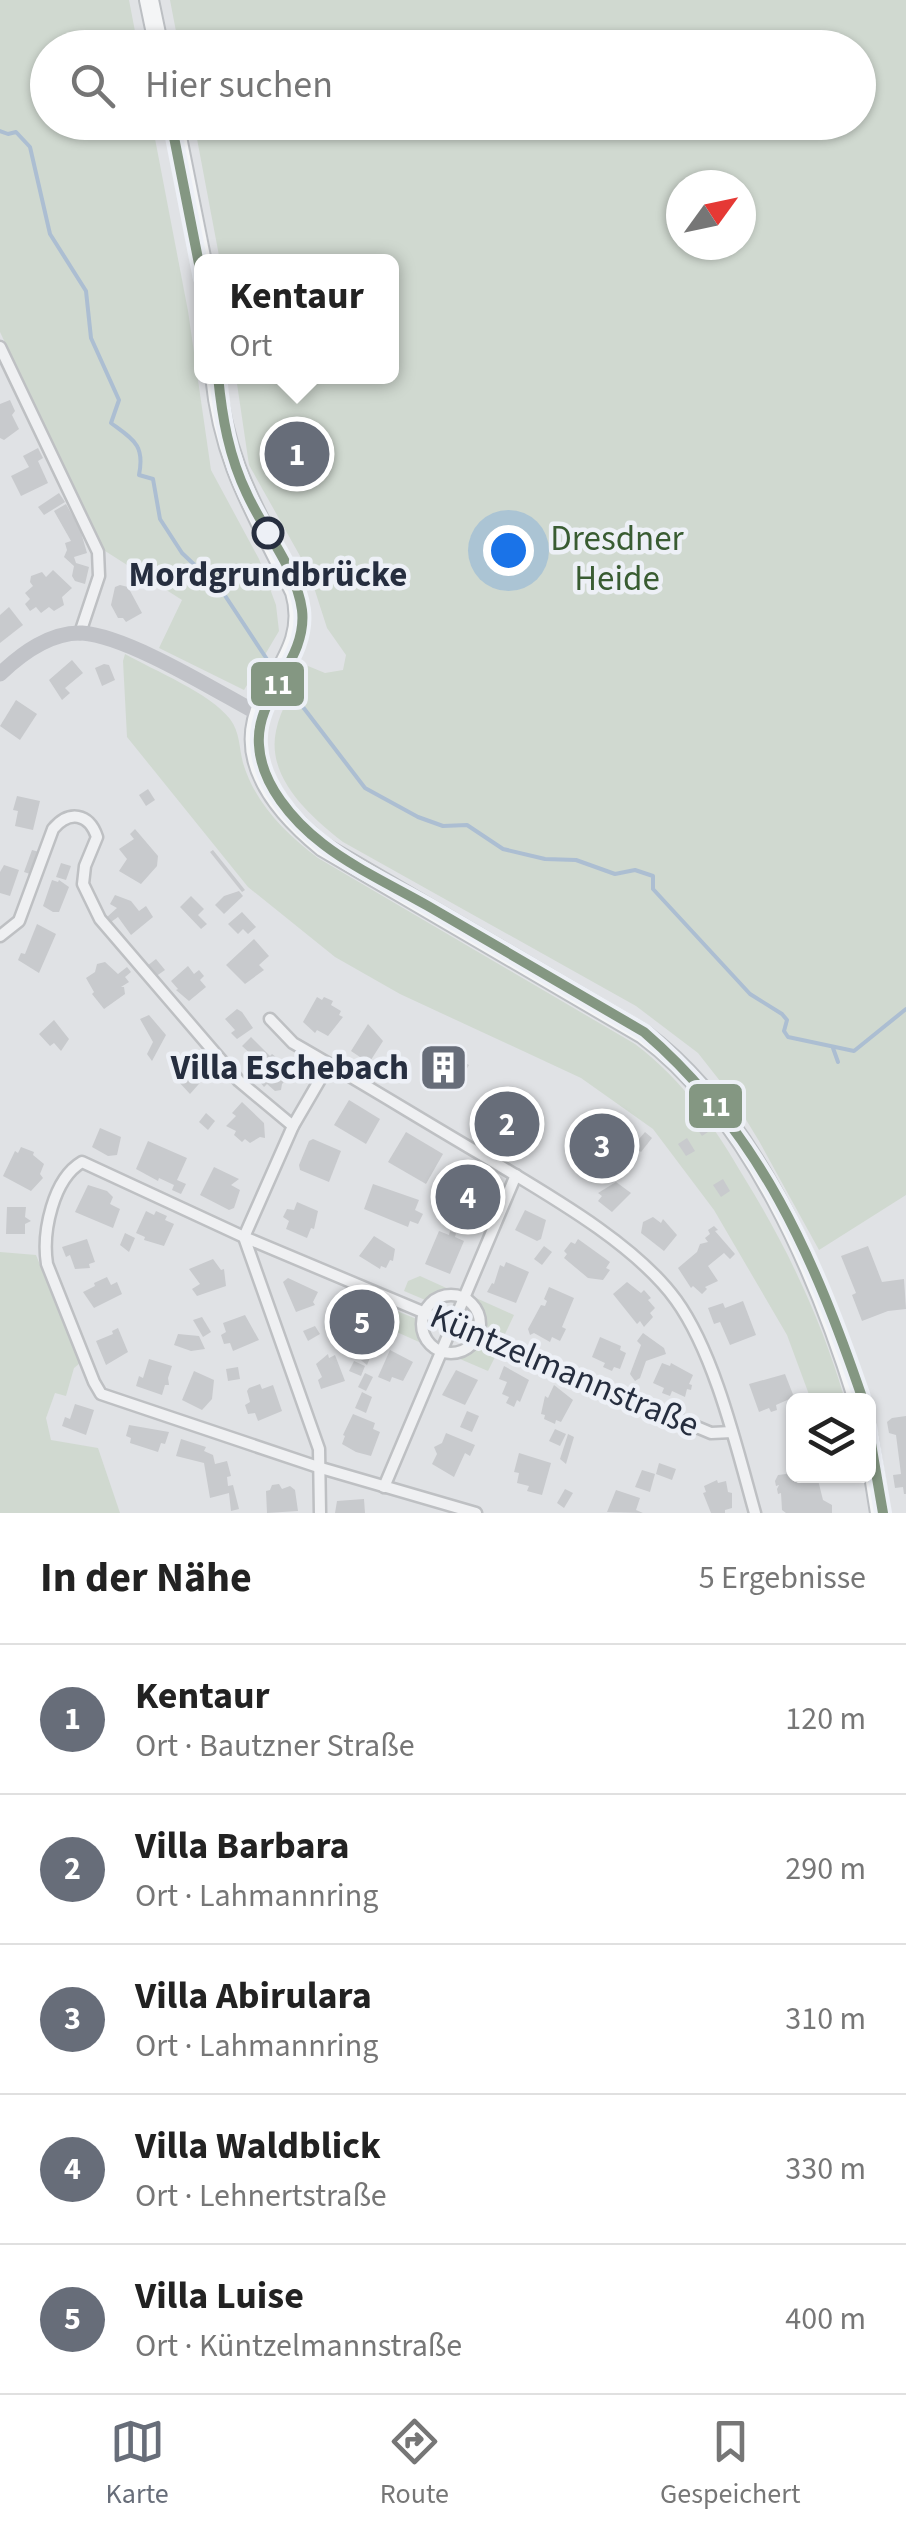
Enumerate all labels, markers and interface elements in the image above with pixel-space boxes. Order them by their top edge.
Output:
search box [30,30,876,140]
icon: search [65,58,120,113]
text: Hier suchen [145,58,333,112]
north arrow [666,170,756,260]
popup [194,254,399,384]
text: Kentaur [229,269,364,323]
text: Ort [229,323,272,369]
pin: 1 [264,416,330,492]
park label: Dresdner Heide [550,514,685,604]
marker: Mordgrundbrücke [253,518,283,548]
your location [483,525,534,576]
place label: Mordgrundbrücke [129,550,407,600]
line badge: 11 [249,660,306,708]
text: 11 [263,665,293,705]
building icon: Villa Eschebach [418,1041,470,1093]
place label: Villa Eschebach [170,1043,409,1093]
line badge: 11 [687,1082,744,1130]
pin: 2 [474,1086,540,1162]
text: 11 [701,1087,731,1127]
pin: 3 [570,1108,634,1184]
pin: 4 [436,1160,500,1234]
pin: 5 [330,1284,394,1360]
street label: Küntzelmannstraße [422,1292,707,1450]
map controls [786,1393,876,1483]
button: layers [786,1393,876,1483]
text: In der Nähe [40,1548,252,1608]
text: 5 Ergebnisse [699,1555,866,1601]
text: Kentaur [135,1669,270,1723]
text: 1 [64,1696,81,1742]
text: 120 m [785,1696,866,1742]
text: Ort · Bautzner Straße [135,1723,415,1769]
text: Villa Barbara [135,1819,350,1873]
text: 2 [64,1846,81,1892]
text: 290 m [785,1846,866,1892]
text: Ort · Lahmannring [135,1873,378,1919]
text: Villa Abirulara [135,1969,372,2023]
text: 3 [64,1996,81,2042]
text: 310 m [785,1996,866,2042]
text: Ort · Lahmannring [135,2023,378,2069]
text: Villa Waldblick [135,2119,381,2173]
text: 4 [64,2146,81,2192]
text: 330 m [785,2146,866,2192]
text: Ort · Lehnertstraße [135,2173,387,2219]
text: Villa Luise [135,2269,304,2323]
text: 5 [64,2296,81,2342]
text: 400 m [785,2296,866,2342]
text: Ort · Küntzelmannstraße [135,2323,462,2369]
tab: Karte [106,2414,169,2514]
tab: Route [380,2414,449,2514]
tab: Gespeichert [660,2414,800,2514]

